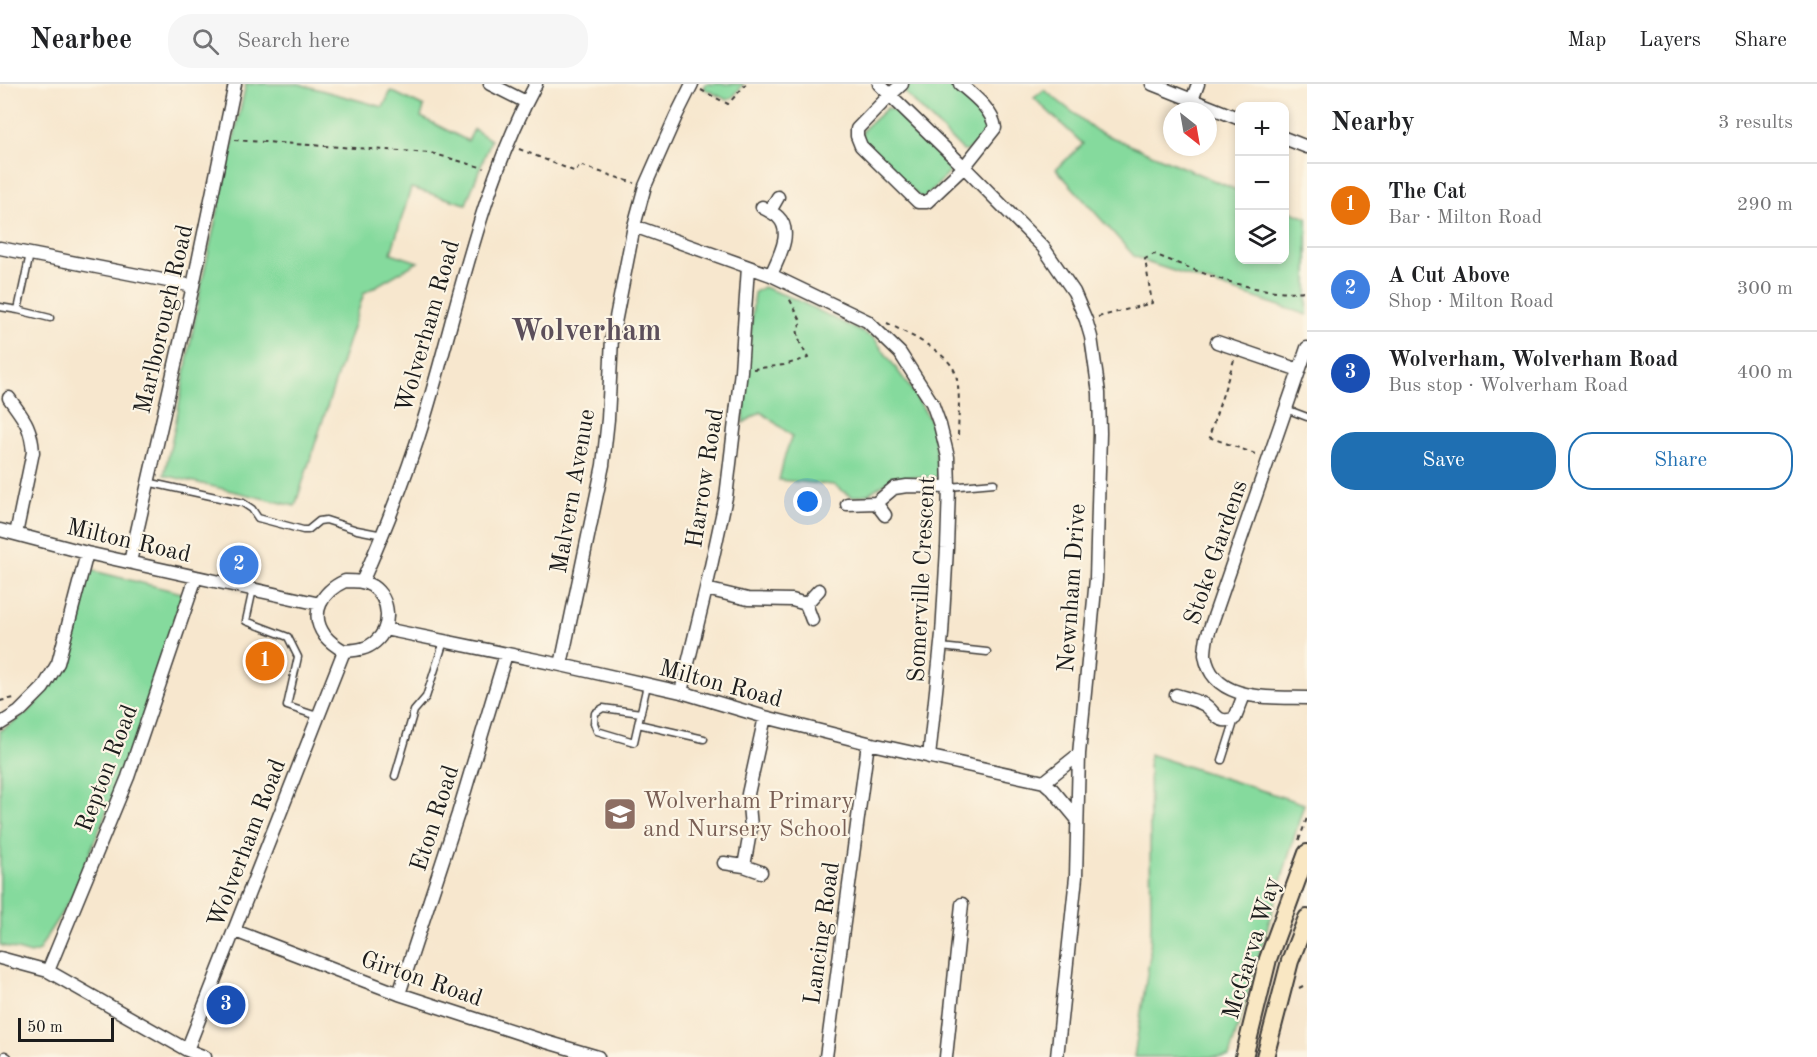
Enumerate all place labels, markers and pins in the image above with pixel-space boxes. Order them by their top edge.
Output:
pin: 2 [220,542,258,588]
pin: 1 [246,638,284,684]
place label: Wolverham Primary and Nursery School [643,790,854,842]
school or university icon: Wolverham Primary and Nursery School [602,796,638,832]
pin: 3 [206,982,246,1028]

